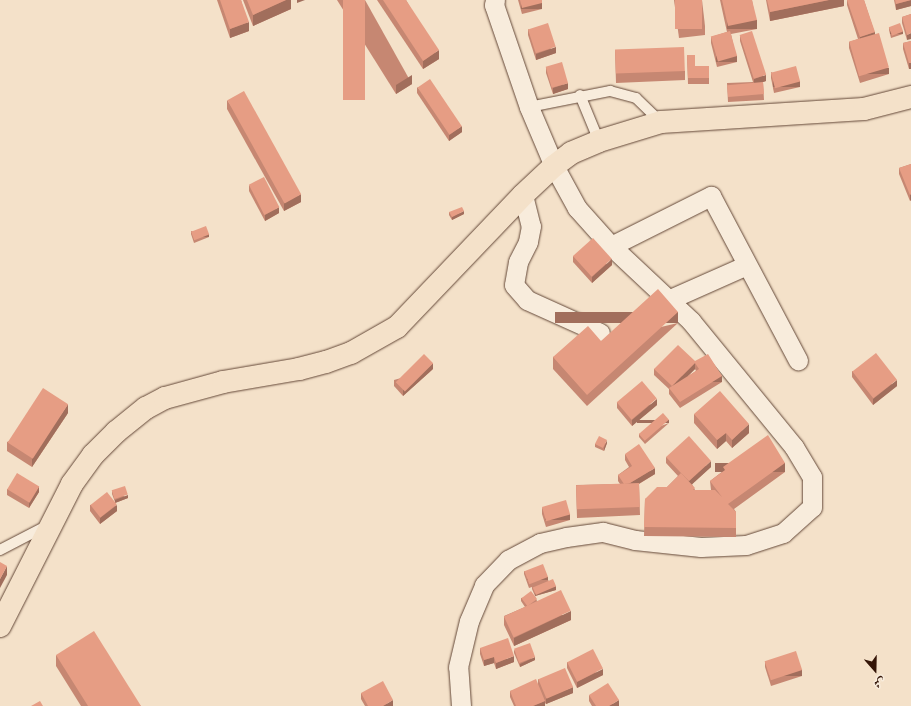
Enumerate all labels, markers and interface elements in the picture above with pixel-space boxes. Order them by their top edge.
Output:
north arrow [855,650,895,690]
text: ش [872,675,886,689]

